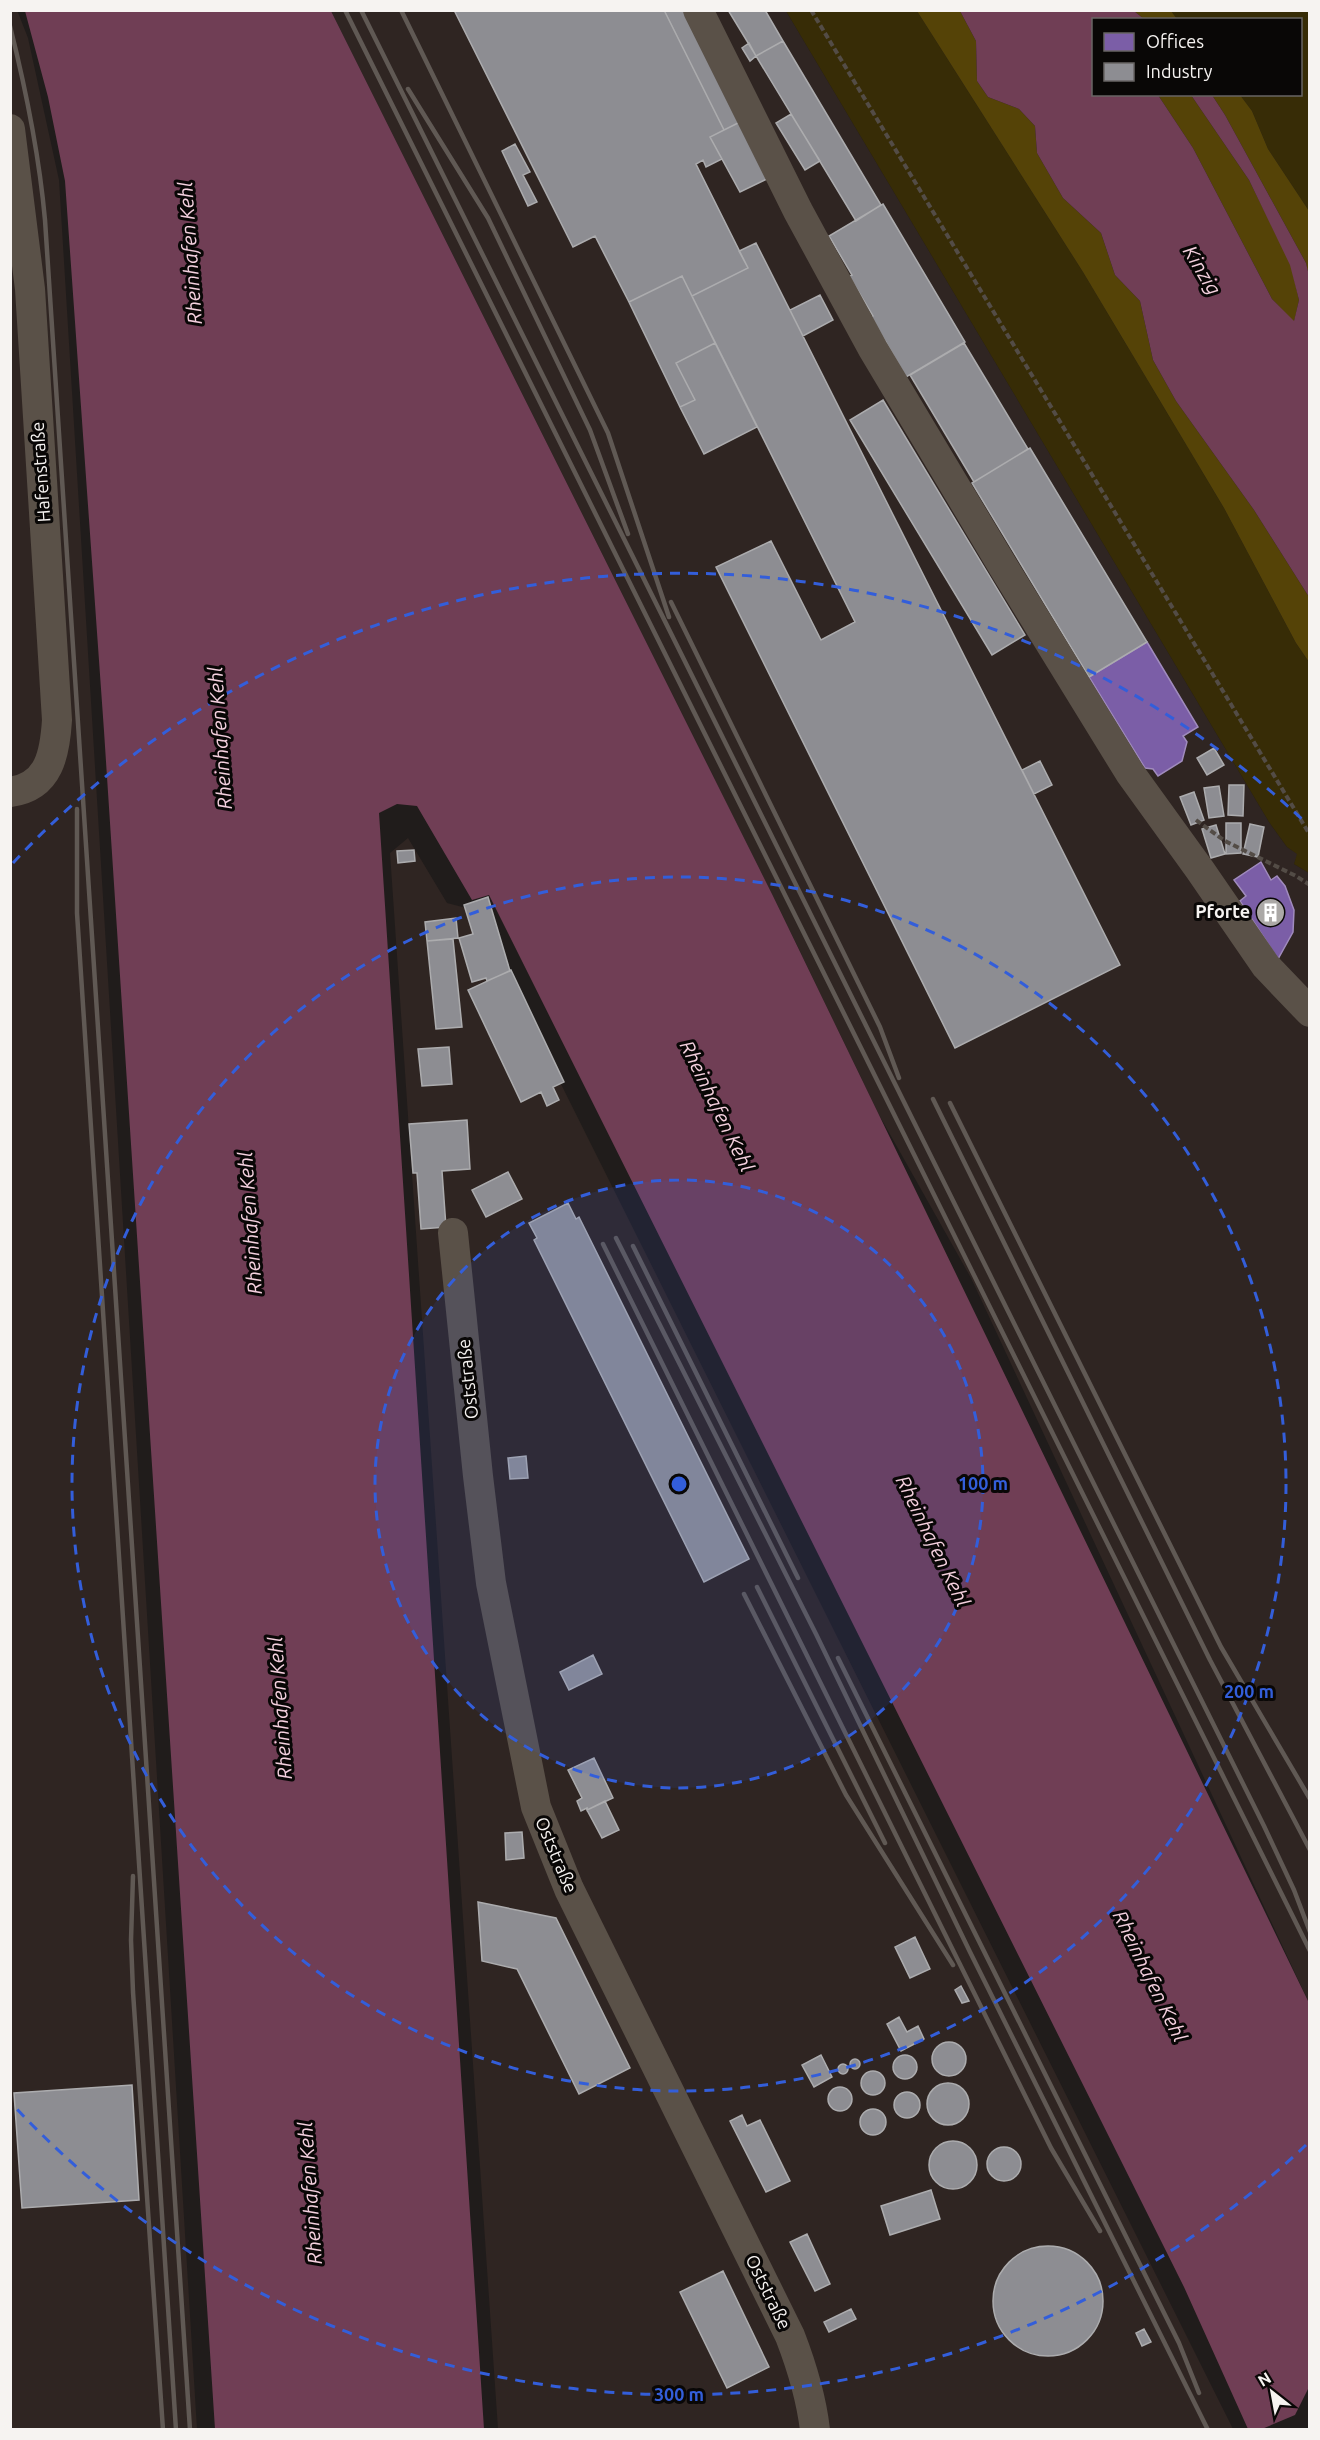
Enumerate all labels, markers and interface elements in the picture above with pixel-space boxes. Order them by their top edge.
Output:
legend [1092,18,1302,96]
text: Offices [1146,31,1204,51]
text: Industry [1146,61,1213,81]
water label: Rheinhafen Kehl [173,180,206,325]
water label: Kinzig [1179,241,1226,299]
street label: Hafenstraße [27,421,53,523]
water label: Rheinhafen Kehl [203,665,236,810]
building icon: Pforte [1255,896,1287,928]
place label: Pforte [1195,901,1250,921]
water label: Rheinhafen Kehl [676,1036,759,1176]
water label: Rheinhafen Kehl [233,1150,266,1295]
street label: Oststraße [453,1338,481,1420]
water label: Rheinhafen Kehl [892,1471,975,1611]
text: 100 m [958,1473,1008,1493]
centre of rings [669,1474,689,1494]
water label: Rheinhafen Kehl [263,1635,296,1780]
text: 200 m [1224,1681,1274,1701]
street label: Oststraße [532,1814,582,1896]
water label: Rheinhafen Kehl [1109,1906,1192,2046]
water label: Rheinhafen Kehl [293,2120,326,2265]
street label: Oststraße [742,2251,796,2332]
north arrow [1242,2362,1302,2422]
text: N [1255,2368,1274,2390]
text: 300 m [654,2384,704,2404]

